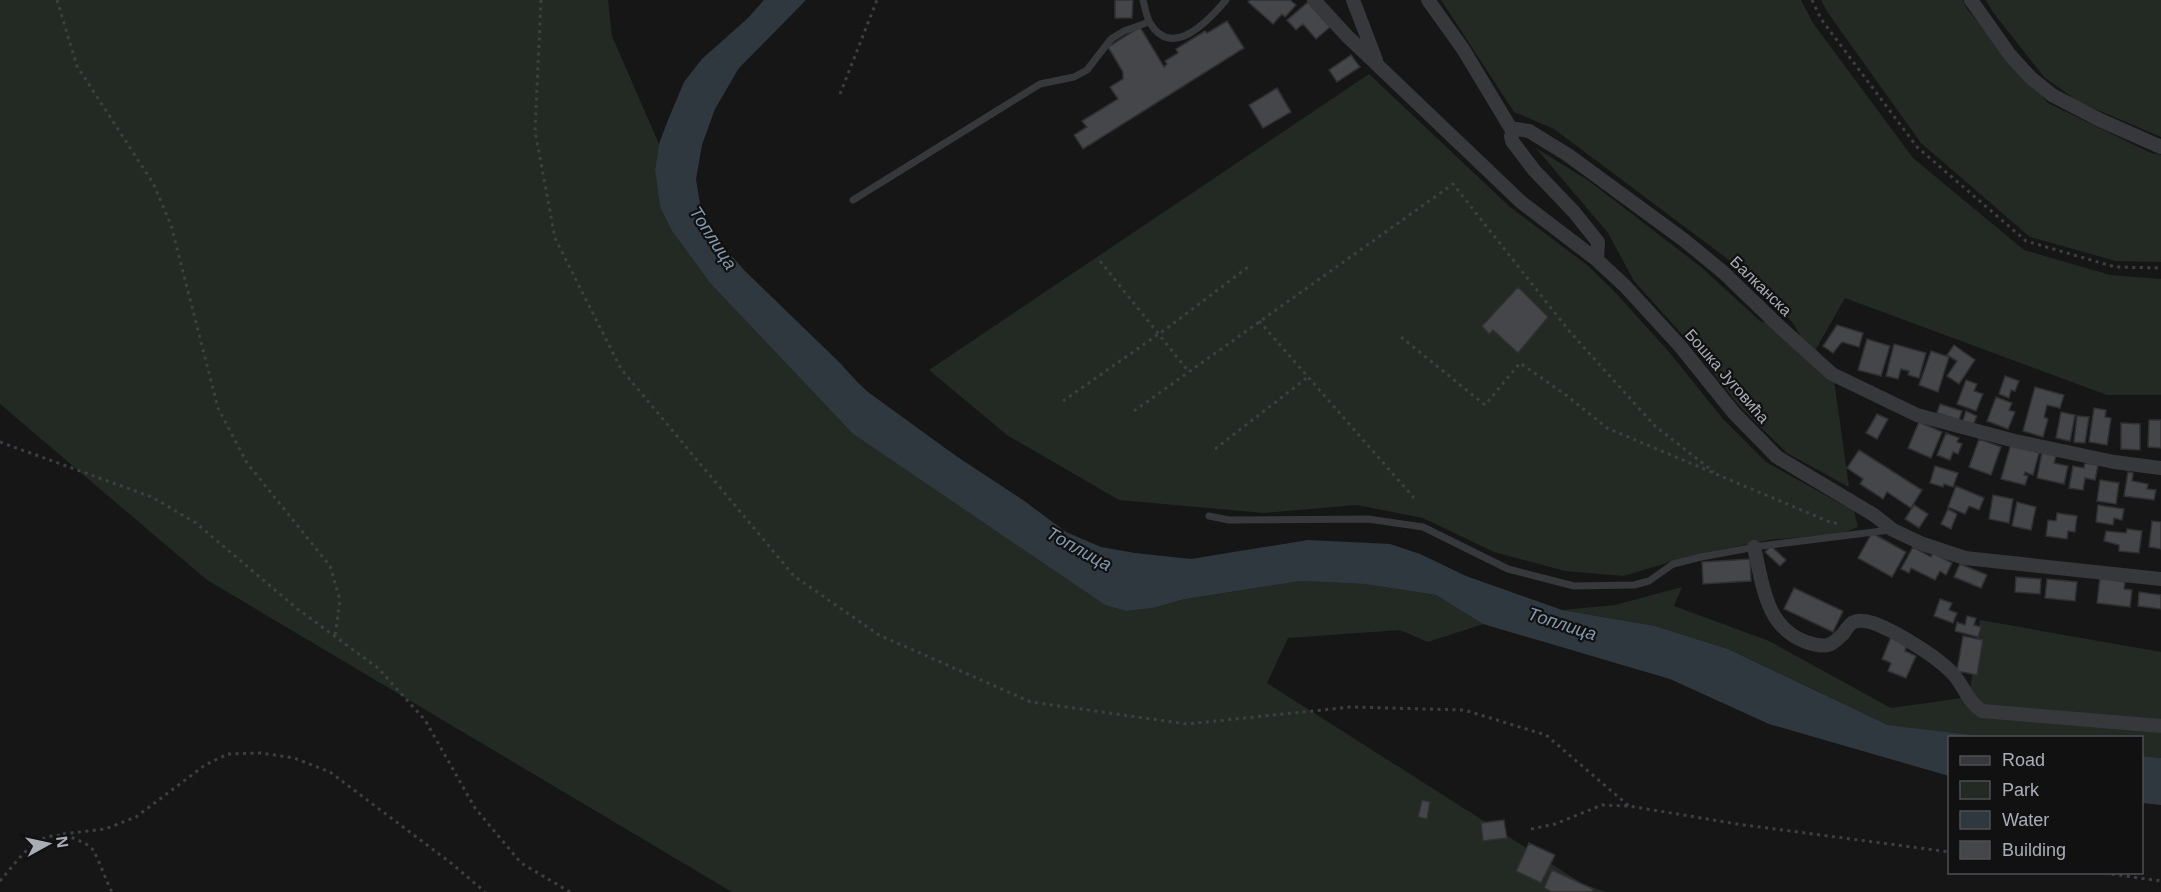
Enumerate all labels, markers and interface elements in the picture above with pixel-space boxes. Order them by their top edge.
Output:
water label: Топлица [685,203,741,273]
street label: Балканска [1727,253,1795,319]
street label: Бошка Југовића [1682,326,1772,426]
water label: Топлица [1043,523,1115,575]
water label: Топлица [1525,604,1599,644]
legend [1948,736,2143,874]
text: Road [2002,750,2045,770]
text: Park [2002,780,2040,800]
text: Water [2002,810,2049,830]
north arrow [18,814,78,874]
text: N [53,835,72,849]
text: Building [2002,840,2066,860]

